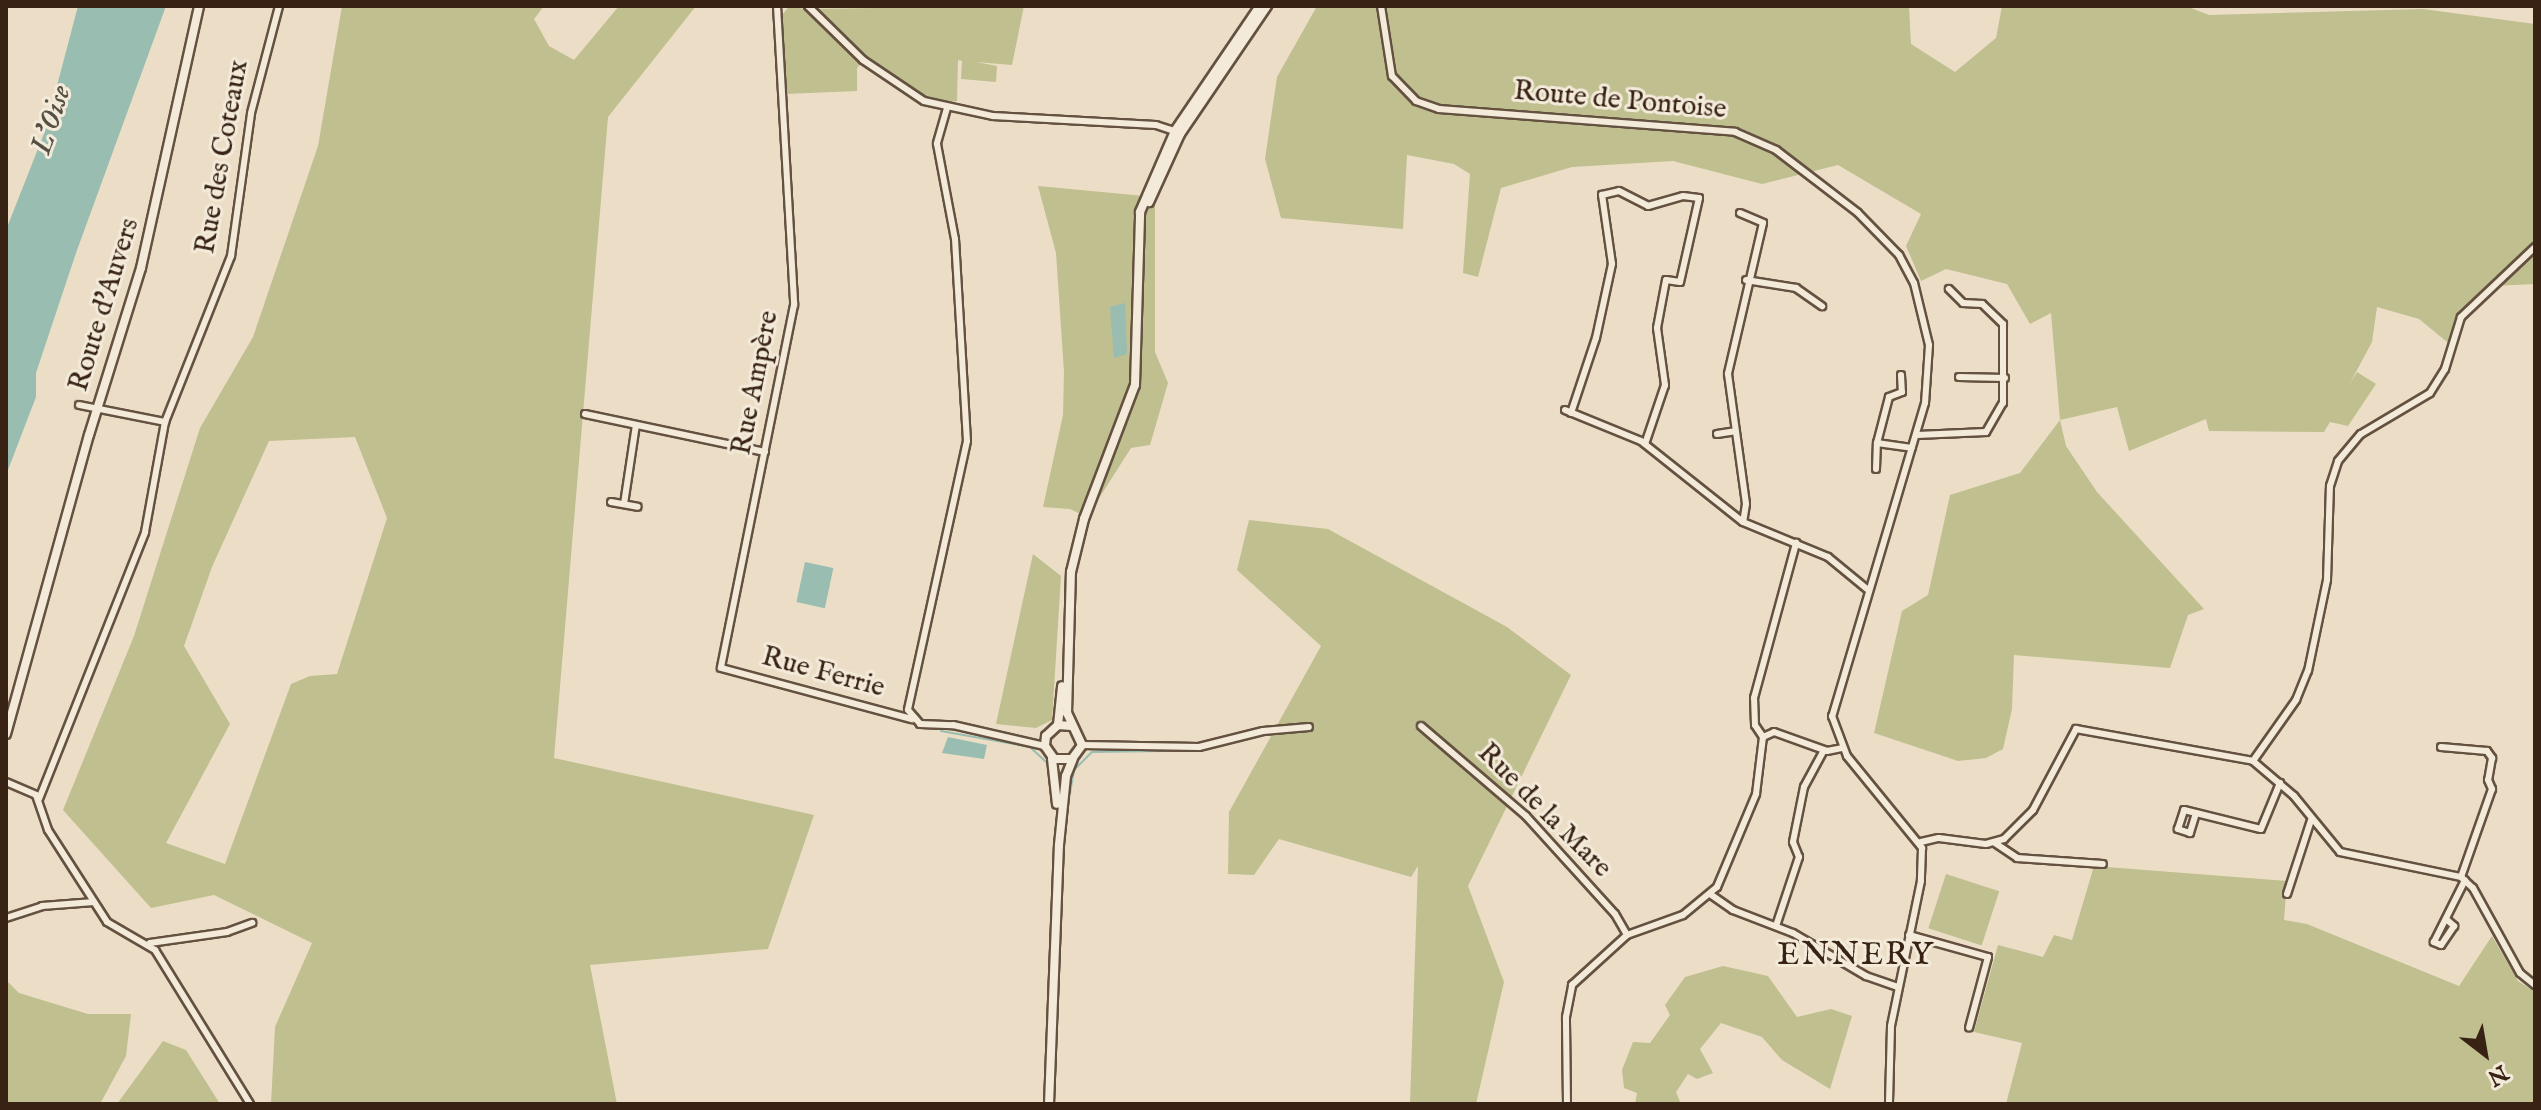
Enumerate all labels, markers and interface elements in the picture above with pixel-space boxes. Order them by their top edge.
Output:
street label: Rue des Coteaux [189,57,257,257]
street label: Route de Pontoise [1512,75,1728,127]
water label: L'Oise [24,81,80,159]
street label: Route d'Auvers [63,214,147,396]
street label: Rue Ampère [726,308,786,458]
street label: Rue Ferrie [758,640,888,706]
street label: Rue de la Mare [1470,737,1618,885]
district label: ENNERY [1777,937,1935,975]
north arrow [2445,1014,2525,1094]
text: N [2482,1058,2513,1091]

